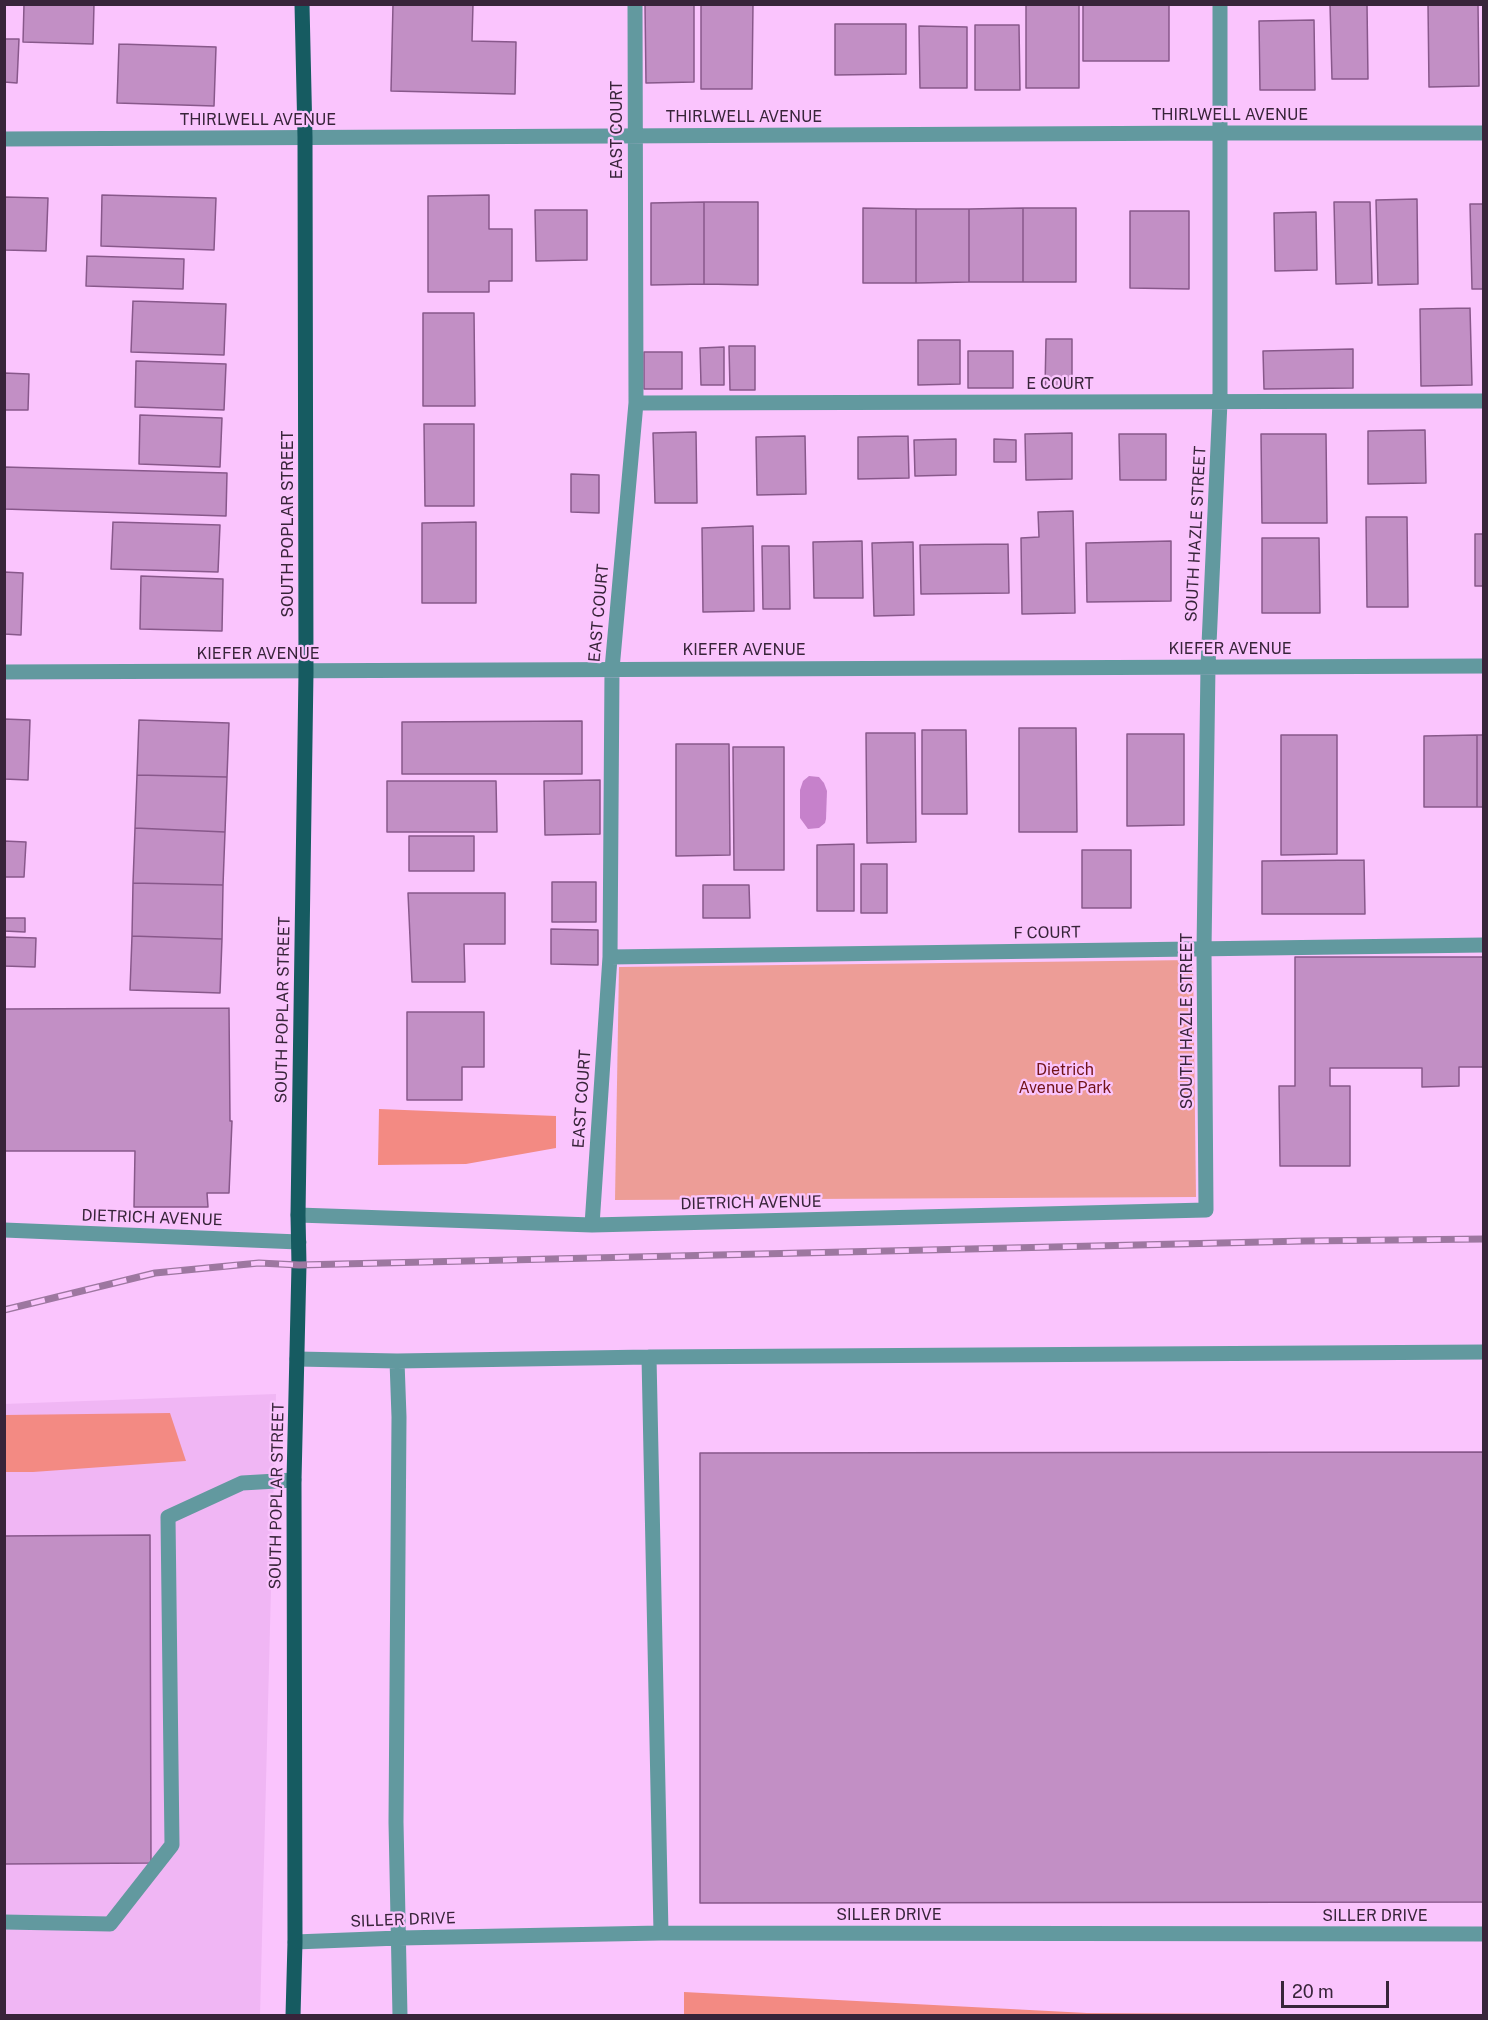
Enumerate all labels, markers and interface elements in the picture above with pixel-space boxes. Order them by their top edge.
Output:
street label: EAST COURT [607,81,627,179]
street label: THIRLWELL AVENUE [1152,105,1308,125]
street label: THIRLWELL AVENUE [666,107,822,127]
street label: THIRLWELL AVENUE [180,110,336,130]
street label: E COURT [1026,374,1094,394]
street label: SOUTH POPLAR STREET [278,430,298,618]
street label: SOUTH HAZLE STREET [1182,445,1210,623]
street label: EAST COURT [585,563,613,663]
street label: KIEFER AVENUE [1168,639,1292,659]
street label: KIEFER AVENUE [682,640,806,660]
street label: KIEFER AVENUE [196,644,320,664]
street label: SOUTH POPLAR STREET [272,916,294,1104]
street label: F COURT [1013,923,1081,943]
street label: SOUTH HAZLE STREET [1177,933,1197,1109]
street label: EAST COURT [569,1049,595,1149]
park label: Dietrich Avenue Park [1019,1060,1111,1098]
street label: DIETRICH AVENUE [680,1192,822,1214]
street label: DIETRICH AVENUE [81,1206,223,1230]
street label: SOUTH POPLAR STREET [266,1402,288,1590]
street label: SILLER DRIVE [836,1905,942,1925]
street label: SILLER DRIVE [1322,1906,1428,1926]
street label: SILLER DRIVE [350,1909,456,1931]
scale bar [1284,1969,1392,2007]
text: 20 m [1292,1981,1334,2002]

